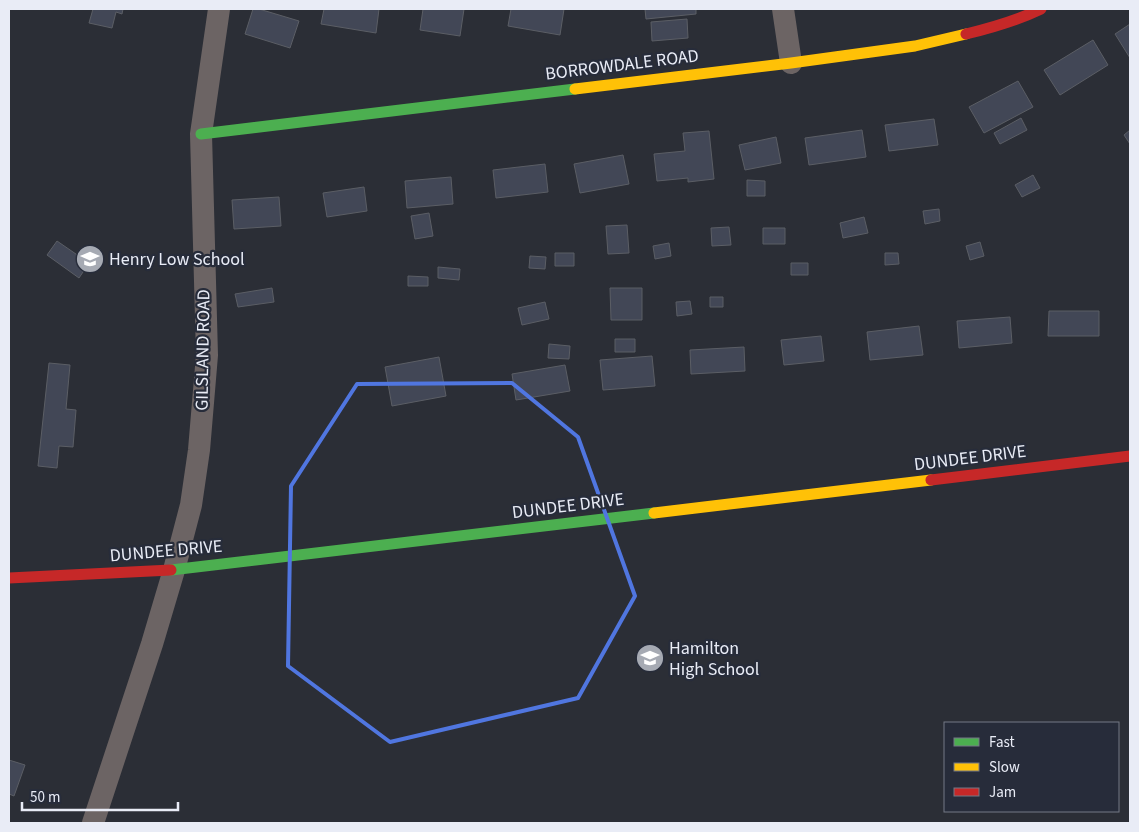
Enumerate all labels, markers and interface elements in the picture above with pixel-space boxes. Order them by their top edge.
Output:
street label: BORROWDALE ROAD [544,43,700,87]
school or university icon: Henry Low School [75,244,105,274]
place label: Henry Low School [109,247,245,272]
street label: GILSLAND ROAD [189,289,217,411]
street label: DUNDEE DRIVE [913,439,1027,477]
street label: DUNDEE DRIVE [511,487,625,525]
street label: DUNDEE DRIVE [109,534,223,568]
place label: Hamilton High School [669,636,759,682]
school or university icon: Hamilton High School [635,643,665,673]
legend [944,722,1119,812]
text: Fast [989,732,1015,753]
text: Slow [989,757,1020,778]
scale bar [22,780,179,812]
text: Jam [989,782,1016,803]
text: 50 m [30,787,60,808]

